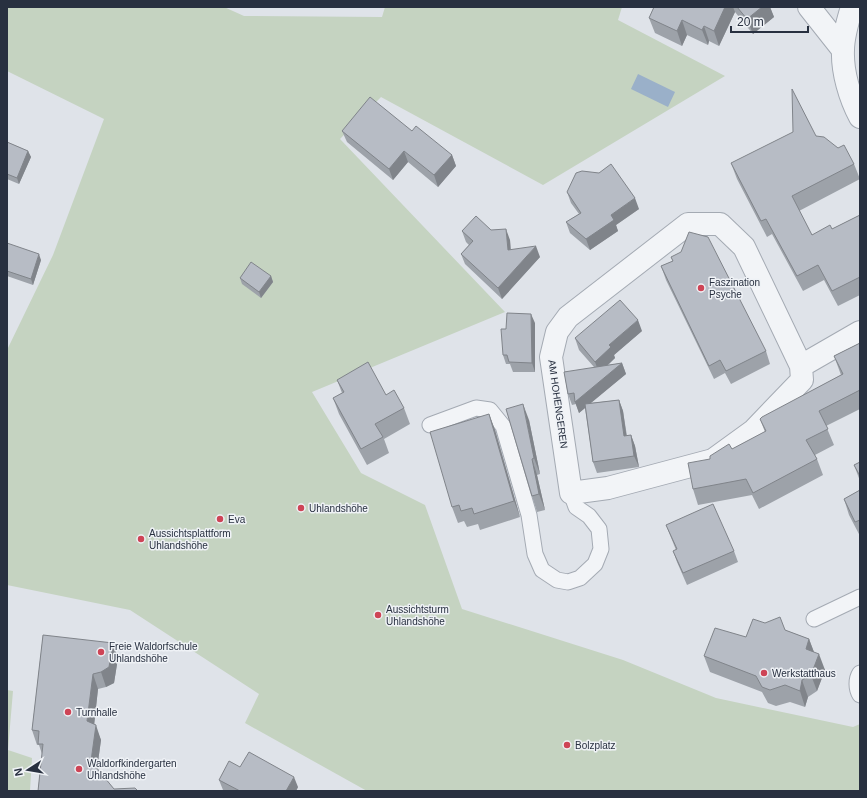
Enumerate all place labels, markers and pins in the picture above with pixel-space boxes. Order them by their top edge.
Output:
place label: Faszination Psyche [709,277,760,300]
marker: Faszination Psyche [696,283,706,293]
marker: Uhlandshöhe [296,503,306,513]
place label: Uhlandshöhe [309,503,368,514]
marker: Eva [215,514,225,524]
place label: Eva [228,514,246,525]
place label: Aussichtsplattform Uhlandshöhe [149,528,231,551]
marker: Aussichtsplattform Uhlandshöhe [136,534,146,544]
place label: Aussichtsturm Uhlandshöhe [386,604,449,627]
marker: Aussichtsturm Uhlandshöhe [373,610,383,620]
place label: Freie Waldorfschule Uhlandshöhe [109,641,198,664]
marker: Freie Waldorfschule Uhlandshöhe [96,647,106,657]
marker: Werkstatthaus [759,668,769,678]
place label: Werkstatthaus [772,668,836,679]
marker: Turnhalle [63,707,73,717]
place label: Turnhalle [76,707,118,718]
marker: Bolzplatz [562,740,572,750]
place label: Bolzplatz [575,740,616,751]
place label: Waldorfkindergarten Uhlandshöhe [87,758,177,781]
marker: Waldorfkindergarten Uhlandshöhe [74,764,84,774]

